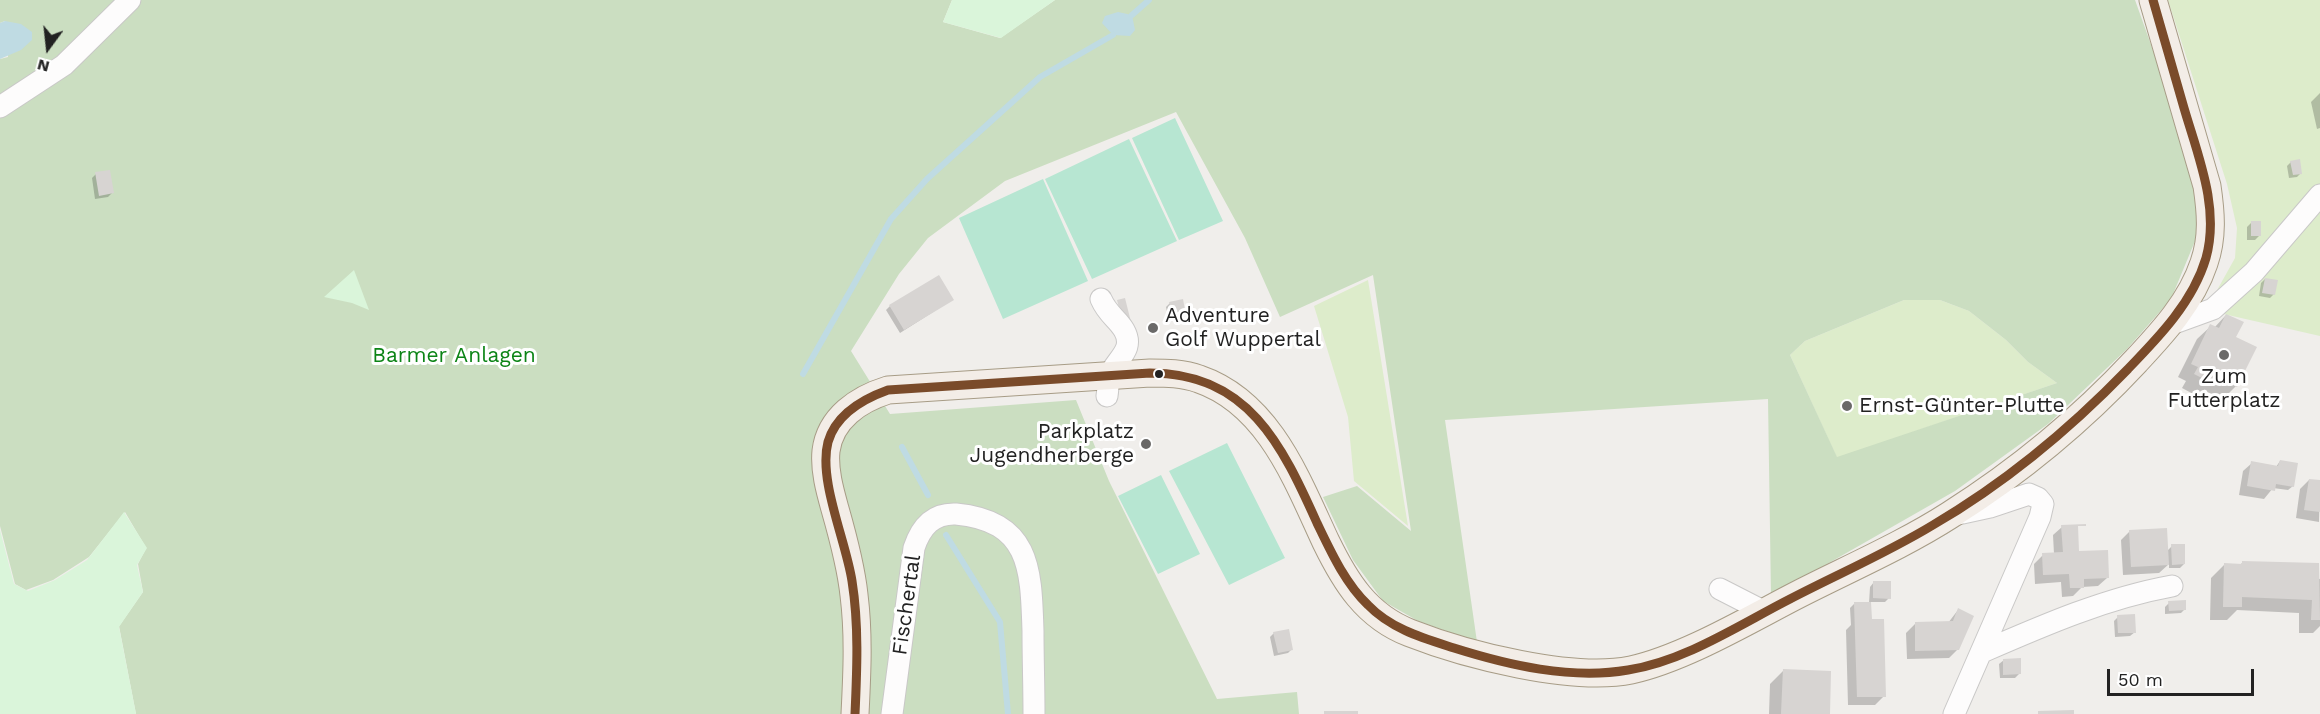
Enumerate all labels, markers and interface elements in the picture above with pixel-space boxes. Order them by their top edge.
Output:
north arrow [18,18,78,78]
text: N [35,55,51,77]
place label: Adventure Golf Wuppertal [1165,303,1321,353]
marker: Adventure Golf Wuppertal [1146,321,1160,335]
park label: Barmer Anlagen [372,343,536,369]
marker: Zum Futterplatz [2217,348,2231,362]
place label: Zum Futterplatz [2168,364,2280,414]
unlabelled marker [1153,368,1165,380]
place label: Ernst-Günter-Plutte [1859,393,2065,419]
marker: Ernst-Günter-Plutte [1840,399,1854,413]
place label: Parkplatz Jugendherberge [970,419,1134,469]
marker: Parkplatz Jugendherberge [1139,437,1153,451]
street label: Fischertal [887,553,927,657]
scale bar [2110,657,2257,695]
text: 50 m [2118,669,2163,690]

